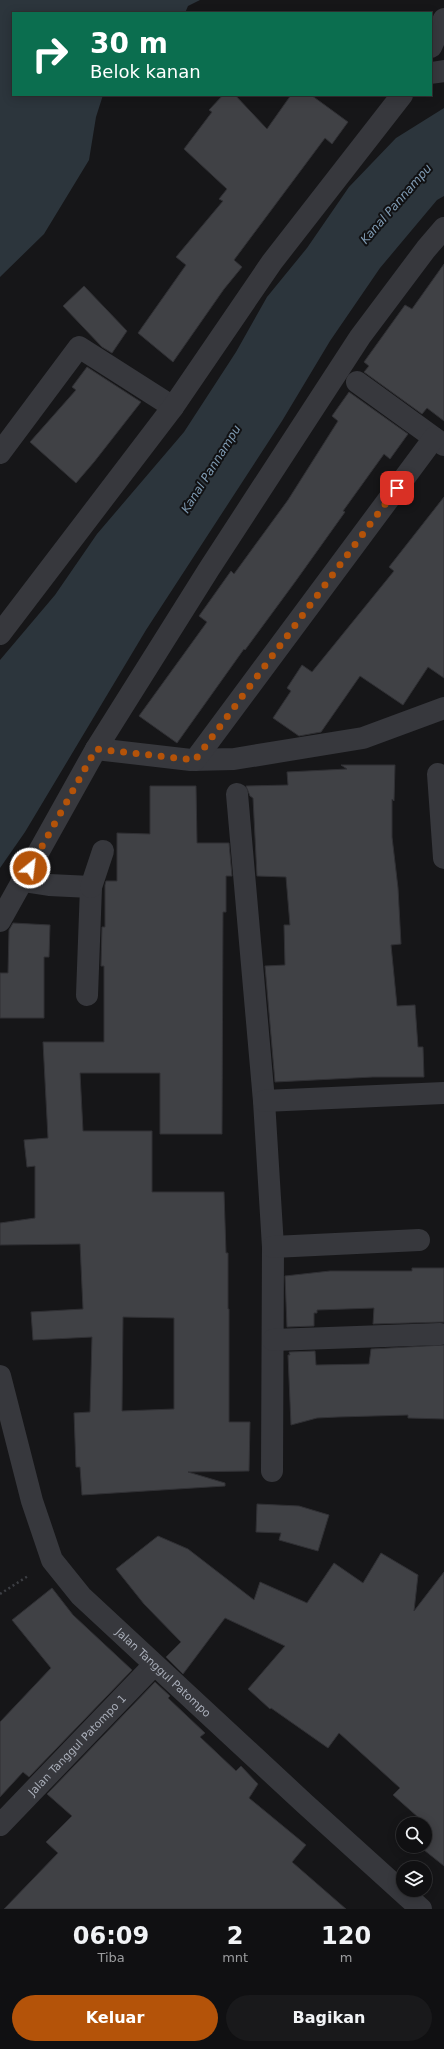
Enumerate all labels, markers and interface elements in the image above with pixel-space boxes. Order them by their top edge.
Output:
text: 30 m [90,27,168,60]
icon: right [24,28,76,80]
text: Belok kanan [90,61,201,82]
water label: Kanal Pannampu [358,161,435,247]
water label: Kanal Pannampu [178,422,244,516]
pin [380,471,414,505]
icon: arrive [386,477,408,499]
position arrow [9,847,51,889]
street label: Jalan Tanggul Patompo [113,1625,214,1720]
street label: Jalan Tanggul Patompo 1 [25,1692,129,1799]
map controls [396,1817,432,1897]
button: search [396,1817,432,1853]
button: layers [396,1861,432,1897]
text: 06:09 [73,1922,149,1950]
text: 2 [227,1922,243,1950]
text: 120 [321,1922,371,1950]
text: Tiba [97,1950,125,1965]
text: mnt [222,1950,248,1965]
text: m [340,1950,352,1965]
button: Keluar [12,1995,218,2041]
button: Bagikan [226,1995,432,2041]

